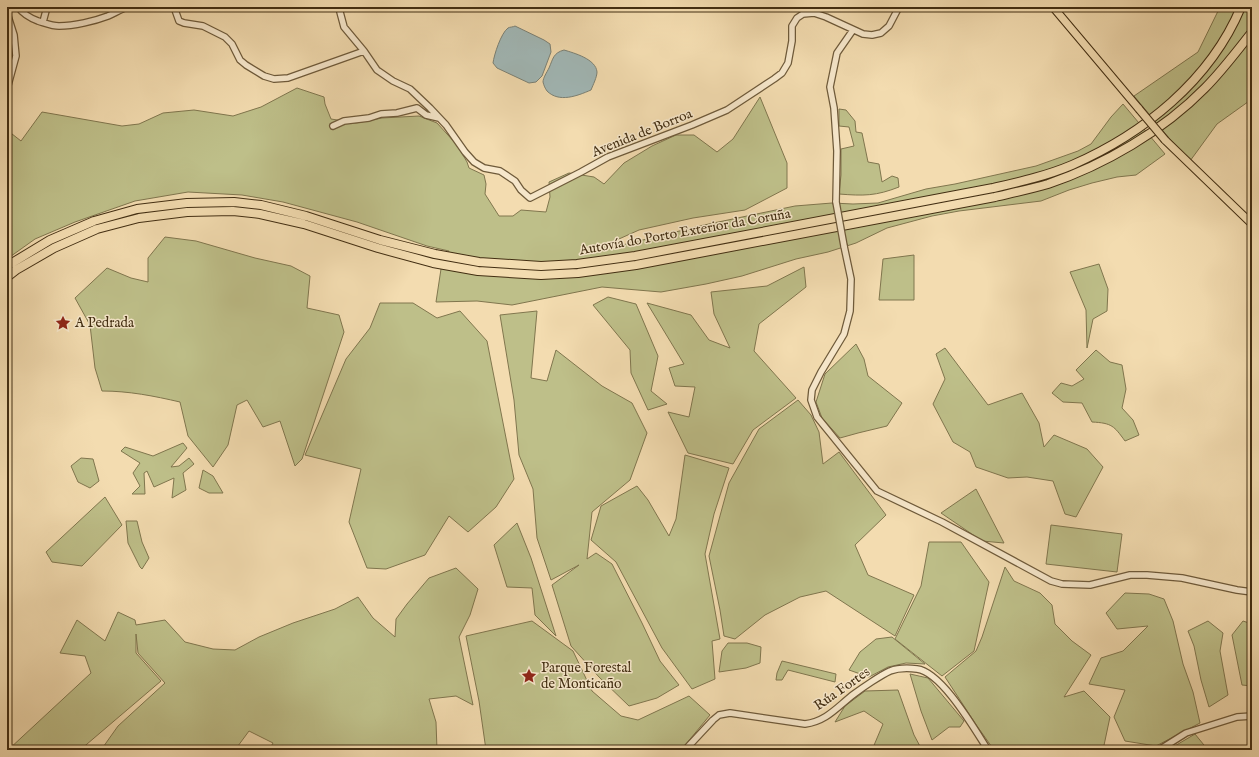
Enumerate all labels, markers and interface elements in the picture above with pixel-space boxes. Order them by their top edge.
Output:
street label: Avenida de Borroa [588,104,696,162]
street label: Autovía do Porto Exterior da Coruña [577,204,793,260]
place icon: A Pedrada [54,314,72,332]
place label: A Pedrada [74,314,135,332]
place label: Parque Forestal de Monticaño [541,659,631,693]
street label: Rúa Fortes [810,663,874,715]
place icon: Parque Forestal de Monticaño [520,667,538,685]

